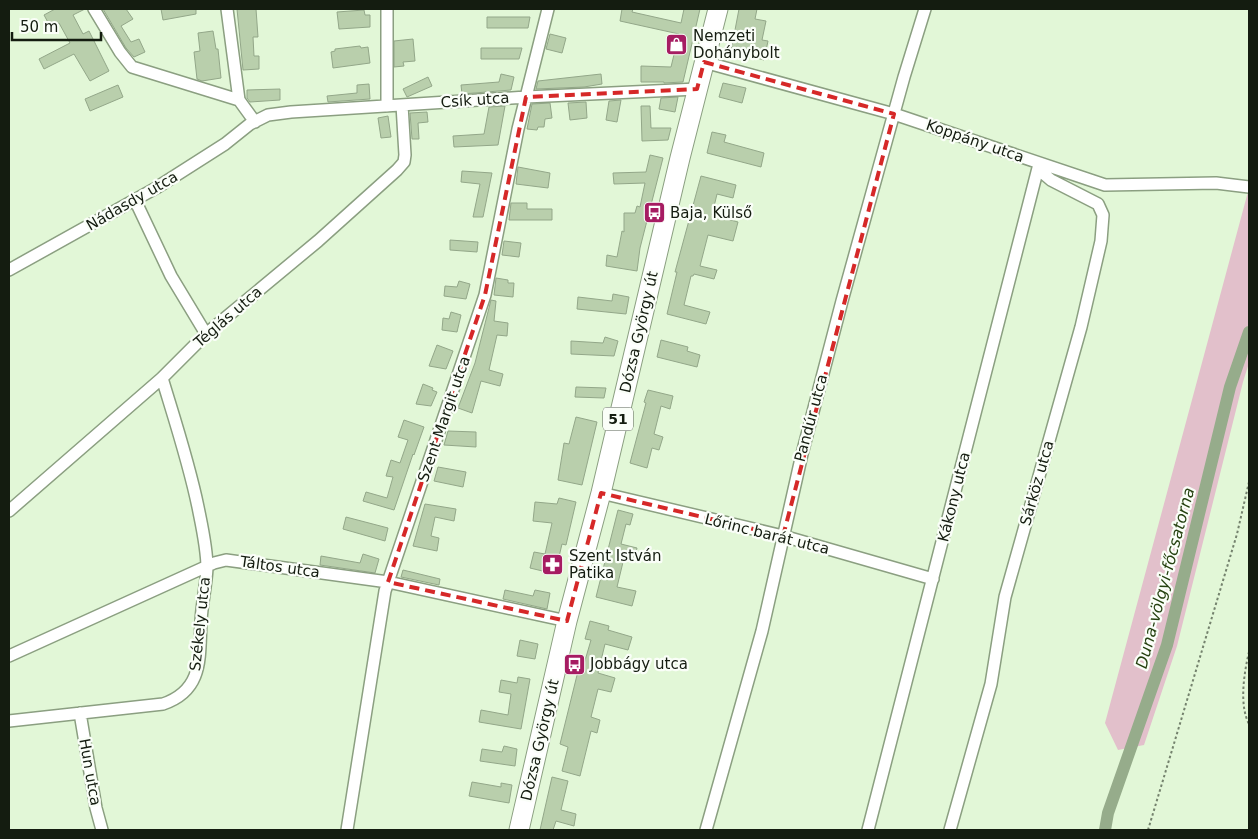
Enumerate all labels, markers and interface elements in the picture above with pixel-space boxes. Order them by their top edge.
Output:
scale bar [12,10,101,42]
text: 50 m [20,18,58,36]
place label: Nemzeti Dohánybolt [693,27,780,62]
shop icon: Nemzeti Dohánybolt [665,33,689,57]
street label: Csík utca [440,89,510,111]
street label: Koppány utca [924,116,1026,166]
street label: Nádasdy utca [83,167,181,235]
bus stop icon: Baja, Külső [642,201,666,225]
place label: Baja, Külső [670,204,752,222]
street label: Dózsa György út [616,269,662,395]
street label: Téglás utca [190,283,266,352]
street label: Szent Margit utca [414,354,474,484]
street label: Pandúr utca [791,372,831,464]
road number: 51 [603,408,633,430]
street label: Sárköz utca [1016,438,1058,528]
street label: Kákony utca [934,450,974,544]
water label: Duna-völgyi-főcsatorna [1132,485,1198,671]
street label: Lőrinc barát utca [703,510,831,558]
place label: Szent István Patika [569,547,661,582]
street label: Táltos utca [238,552,321,582]
pharmacy icon: Szent István Patika [541,553,565,577]
street label: Székely utca [186,576,214,672]
bus stop icon: Jobbágy utca [562,652,586,676]
place label: Jobbágy utca [589,655,688,673]
street label: Dózsa György út [517,677,563,803]
street label: Hun utca [75,737,105,807]

